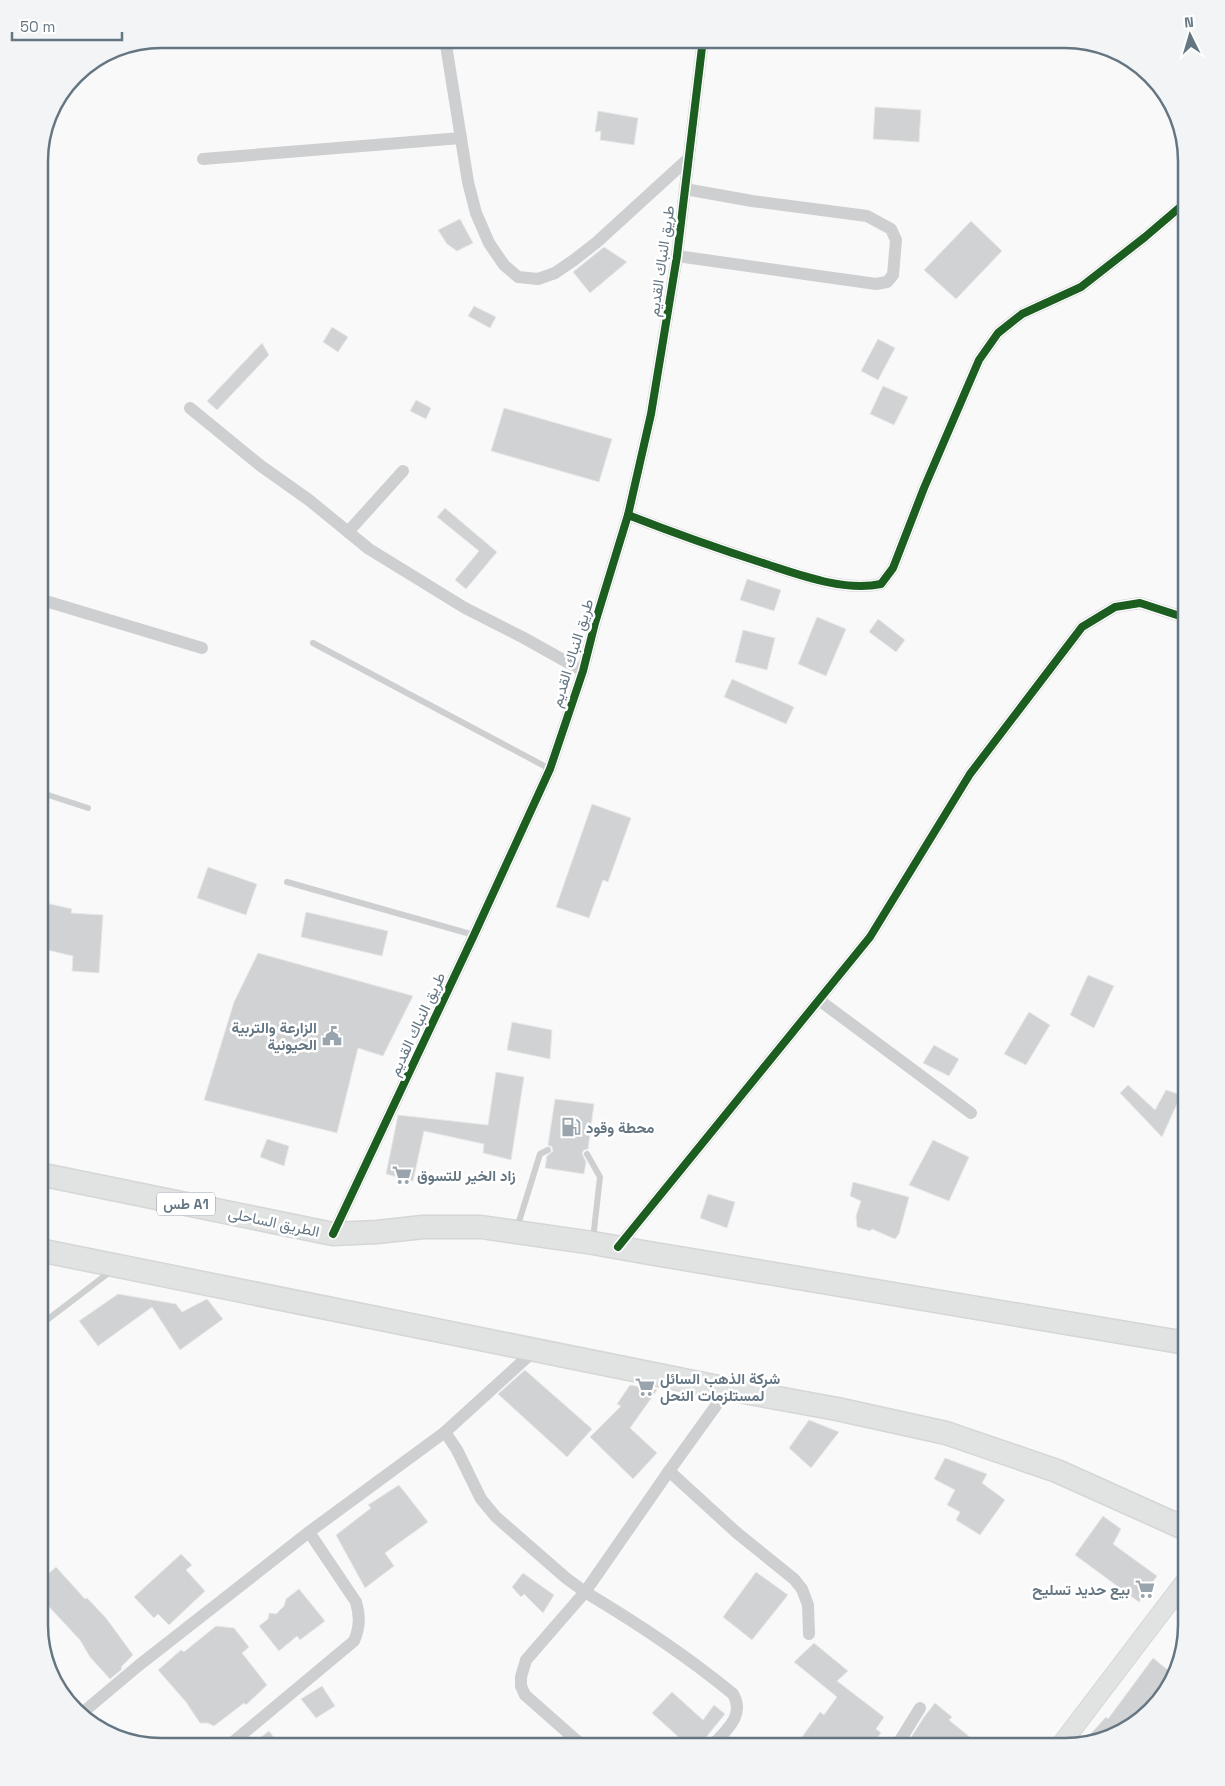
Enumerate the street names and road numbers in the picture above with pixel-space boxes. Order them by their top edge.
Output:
street label: طريق النباك القديم [644,204,679,318]
street label: طريق النباك القديم [547,596,598,710]
street label: طريق النباك القديم [385,969,450,1079]
road number: طس A1 [157,1192,215,1216]
street label: الطريق الساحلى [226,1203,321,1242]

